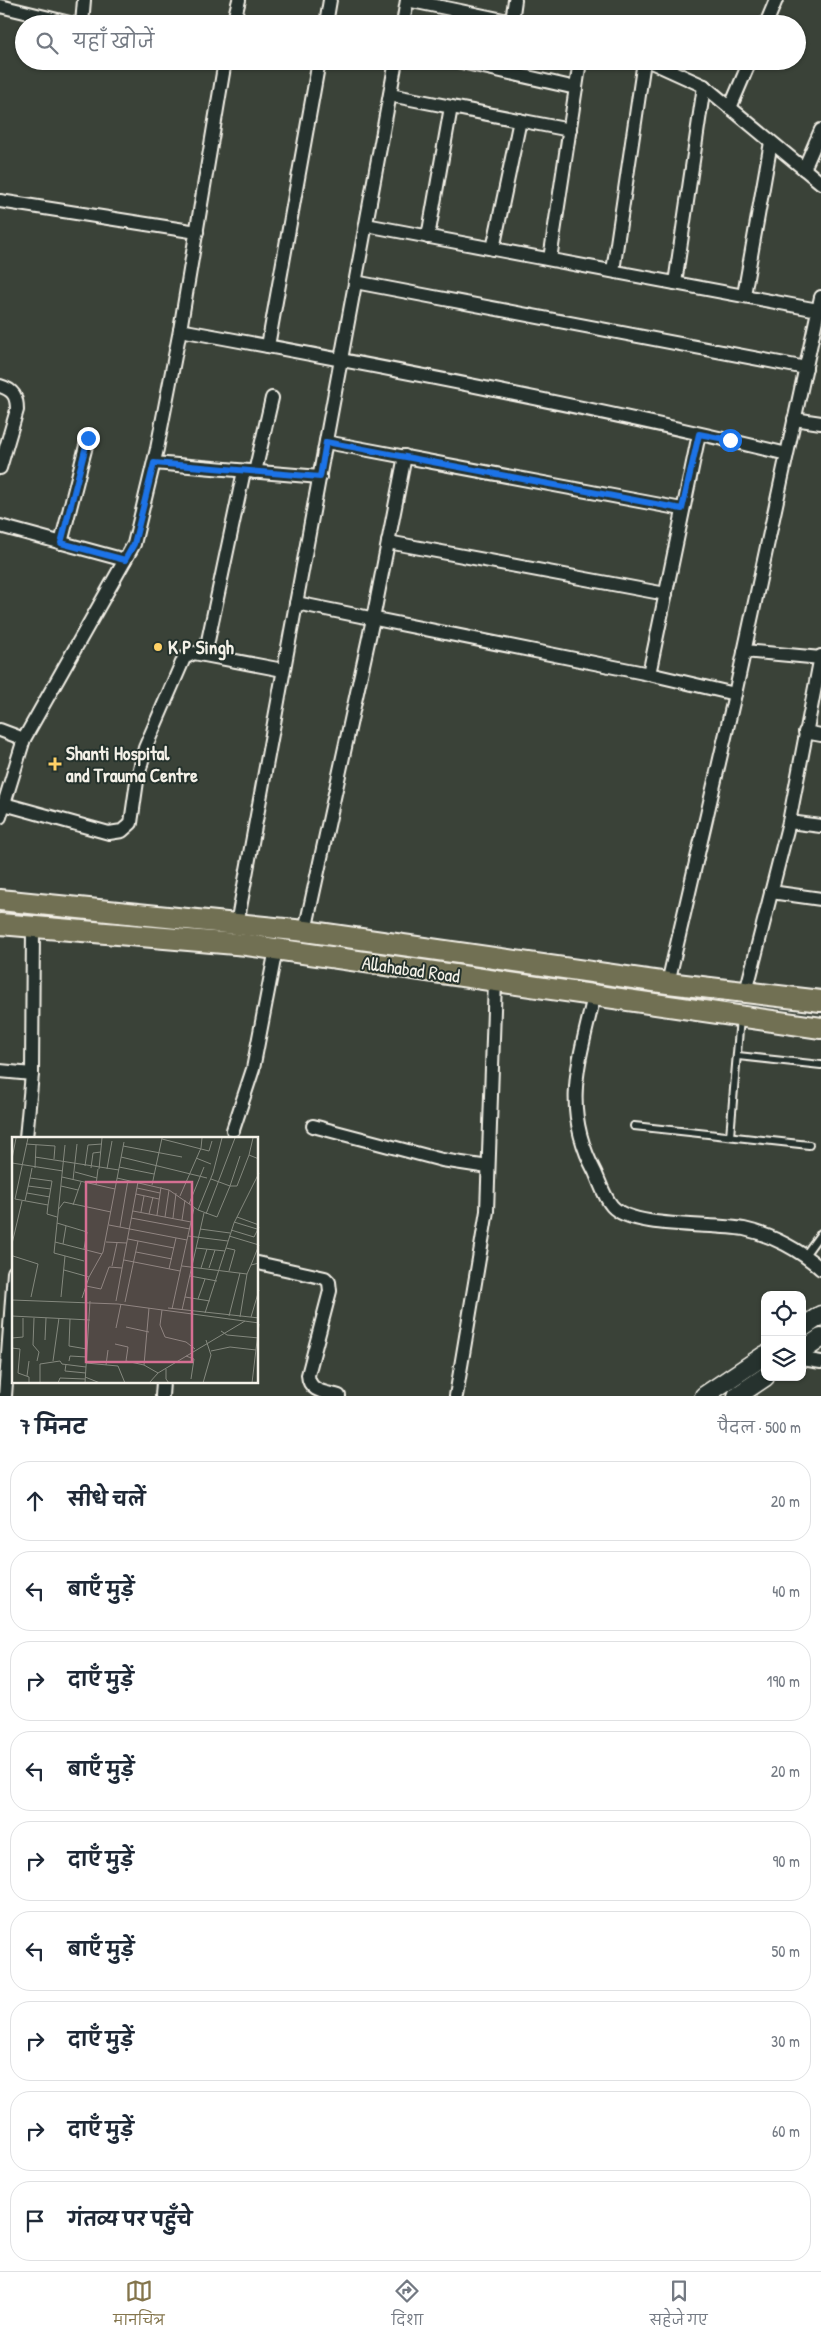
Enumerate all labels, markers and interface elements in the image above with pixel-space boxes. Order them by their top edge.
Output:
search box [15,15,806,70]
text: यहाँ खोजें [73,28,154,54]
icon: search [33,29,61,57]
route end [77,427,100,450]
route start [719,429,742,452]
place label: K P Singh [168,634,234,661]
marker: K P Singh [152,641,164,653]
place label: Shanti Hospital and Trauma Centre [66,740,198,788]
marker: Shanti Hospital and Trauma Centre [48,757,62,771]
street label: Allahabad Road [360,949,462,989]
inset map [12,1137,259,1384]
map controls [761,1291,806,1381]
button: locate [761,1291,806,1336]
button: layers [761,1336,806,1381]
text: 7 मिनट [20,1412,86,1441]
text: पैदल · 500 m [718,1416,801,1438]
text: सीधे चलें [68,1486,145,1512]
icon: ahead [21,1487,49,1515]
text: 20 m [771,1490,800,1512]
text: बाएँ मुड़ें [68,1576,134,1602]
icon: left [21,1577,49,1605]
text: 40 m [772,1580,800,1602]
text: दाएँ मुड़ें [68,1666,134,1692]
icon: right [21,1667,49,1695]
text: 190 m [767,1670,800,1692]
text: बाएँ मुड़ें [68,1756,134,1782]
icon: left [21,1757,49,1785]
text: 20 m [771,1760,800,1782]
text: दाएँ मुड़ें [68,1846,134,1872]
icon: right [21,1847,49,1875]
text: 90 m [772,1850,800,1872]
text: बाएँ मुड़ें [68,1936,134,1962]
icon: left [21,1937,49,1965]
text: 50 m [772,1940,800,1962]
text: दाएँ मुड़ें [68,2026,134,2052]
icon: right [21,2027,49,2055]
text: 30 m [771,2030,800,2052]
text: दाएँ मुड़ें [68,2116,134,2142]
icon: right [21,2117,49,2145]
text: 60 m [772,2120,800,2142]
text: गंतव्य पर पहुँचे [68,2206,192,2232]
icon: arrive [21,2207,49,2235]
tab: मानचित्र [113,2277,165,2336]
tab: दिशा [391,2277,423,2336]
tab: सहेजे गए [650,2277,708,2336]

